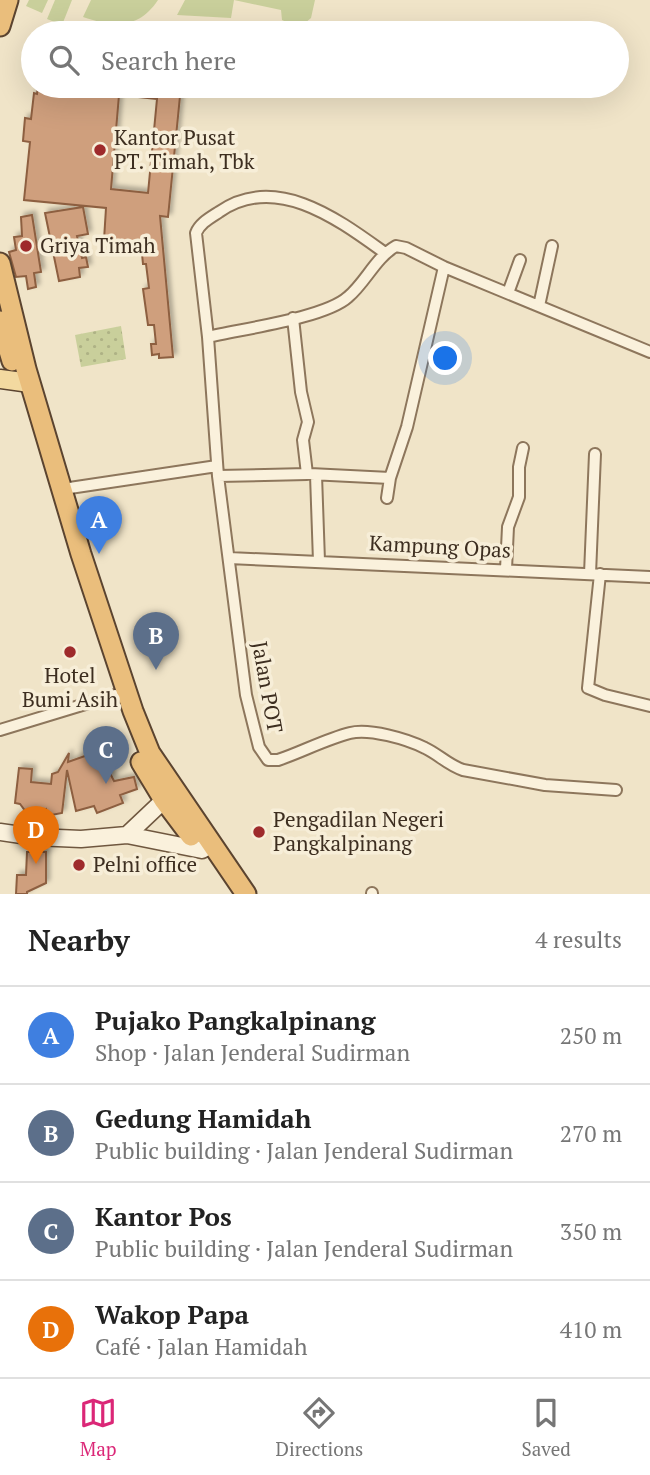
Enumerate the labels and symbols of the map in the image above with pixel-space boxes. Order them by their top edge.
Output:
place label: Kantor Pusat PT. Timah, Tbk [114,123,255,175]
marker: Kantor Pusat PT. Timah, Tbk [92,142,108,158]
place label: Griya Timah [40,231,156,259]
marker: Griya Timah [18,238,34,254]
your location [428,341,462,375]
pin: A [76,496,122,554]
street label: Kampung Opas [368,528,512,564]
pin: B [133,612,179,670]
street label: Jalan POT [246,639,290,735]
marker: Hotel Bumi Asih [62,644,78,660]
place label: Hotel Bumi Asih [22,661,118,713]
pin: C [83,726,129,784]
place label: Pengadilan Negeri Pangkalpinang [273,805,444,857]
pin: D [13,806,59,864]
marker: Pengadilan Negeri Pangkalpinang [251,824,267,840]
place label: Pelni office [93,850,197,878]
marker: Pelni office [71,857,87,873]

